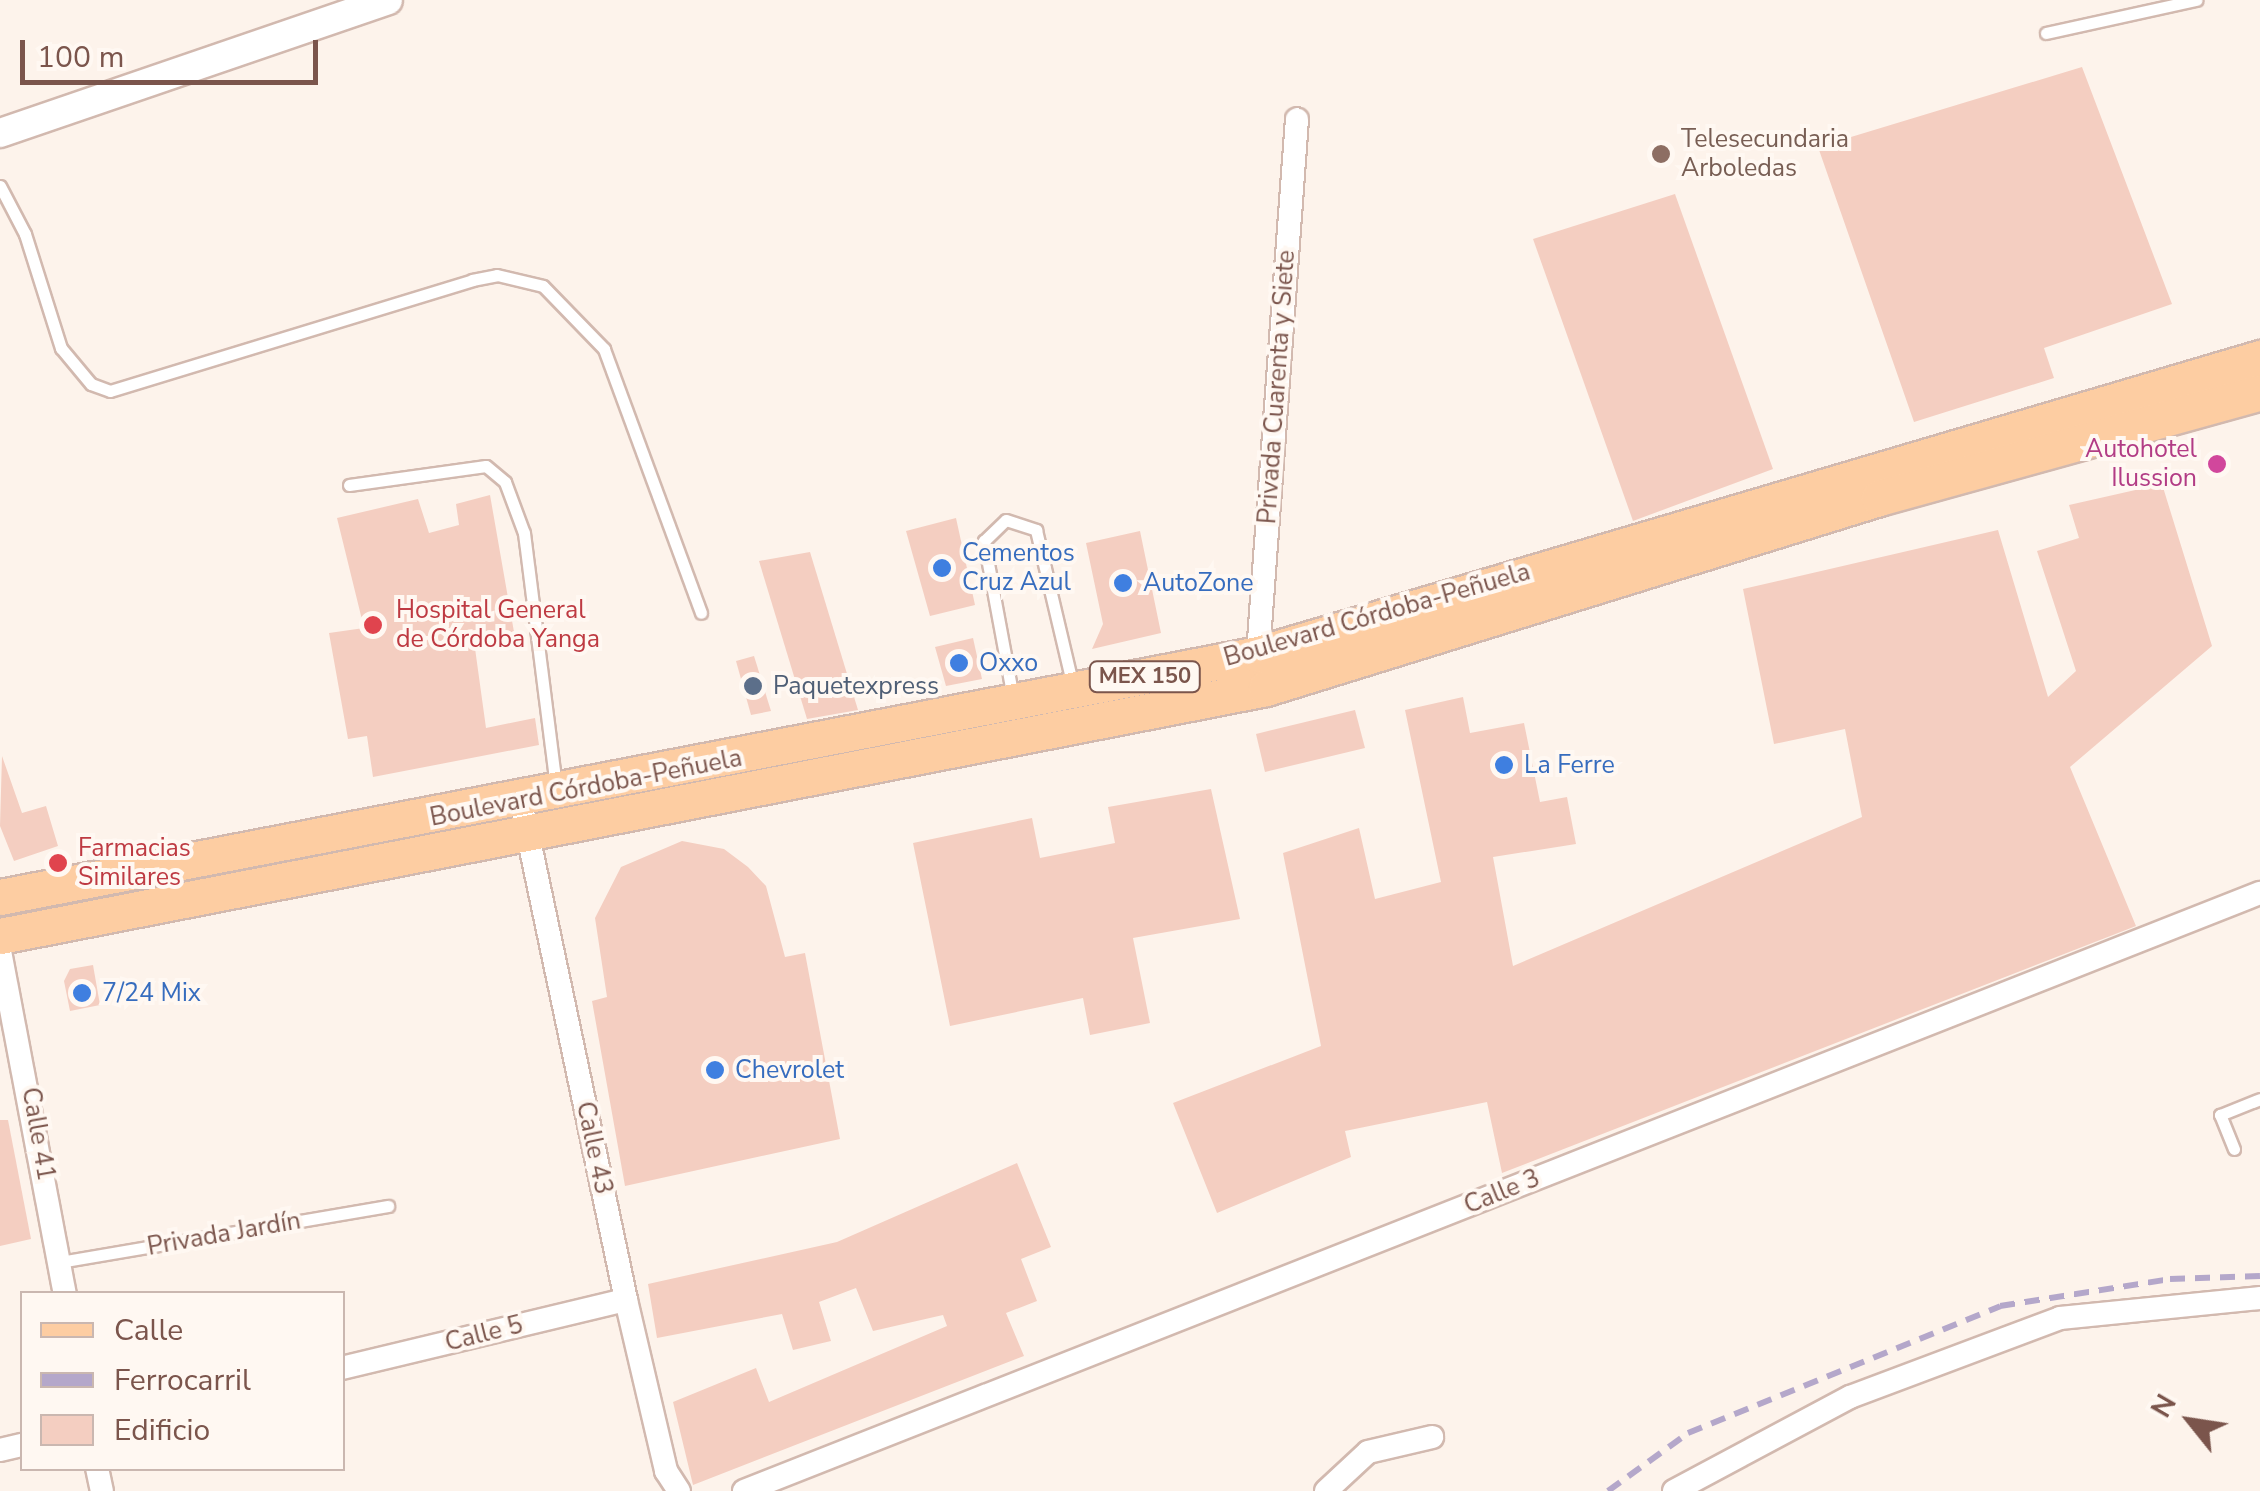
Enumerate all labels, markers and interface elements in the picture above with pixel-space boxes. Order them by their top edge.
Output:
scale bar [25,20,322,82]
text: 100 m [37,37,124,78]
place label: Telesecundaria Arboledas [1681,125,1849,184]
marker: Telesecundaria Arboledas [1650,143,1672,165]
street label: Privada Cuarenta y Siete [1252,249,1302,525]
place label: Autohotel Ilussion [2085,435,2197,494]
marker: Autohotel Ilussion [2206,453,2228,475]
place label: Cementos Cruz Azul [962,539,1075,598]
marker: Cementos Cruz Azul [931,557,953,579]
street label: Boulevard Córdoba-Peñuela [1220,557,1534,673]
place label: AutoZone [1143,568,1254,598]
marker: AutoZone [1112,572,1134,594]
place label: Hospital General de Córdoba Yanga [396,596,600,655]
marker: Hospital General de Córdoba Yanga [360,612,386,638]
place label: Oxxo [979,648,1038,678]
marker: Oxxo [948,652,970,674]
road number: MEX 150 [1088,660,1202,694]
place label: Paquetexpress [773,671,939,701]
marker: Paquetexpress [742,675,764,697]
street label: Boulevard Córdoba-Peñuela [427,743,745,833]
place label: La Ferre [1524,750,1615,780]
marker: La Ferre [1493,754,1515,776]
place label: Farmacias Similares [78,834,191,893]
marker: Farmacias Similares [47,852,69,874]
place label: 7/24 Mix [102,978,201,1008]
marker: 7/24 Mix [71,982,93,1004]
place label: Chevrolet [735,1055,844,1085]
marker: Chevrolet [704,1059,726,1081]
street label: Calle 41 [15,1085,61,1183]
street label: Calle 43 [570,1099,618,1197]
street label: Calle 3 [1460,1163,1544,1221]
street label: Privada Jardín [145,1206,303,1262]
legend [20,1291,345,1471]
text: Calle [114,1310,183,1351]
street label: Calle 5 [442,1310,526,1358]
text: Ferrocarril [114,1360,251,1401]
north arrow [2140,1371,2240,1471]
text: N [2142,1387,2186,1425]
text: Edificio [114,1410,210,1451]

